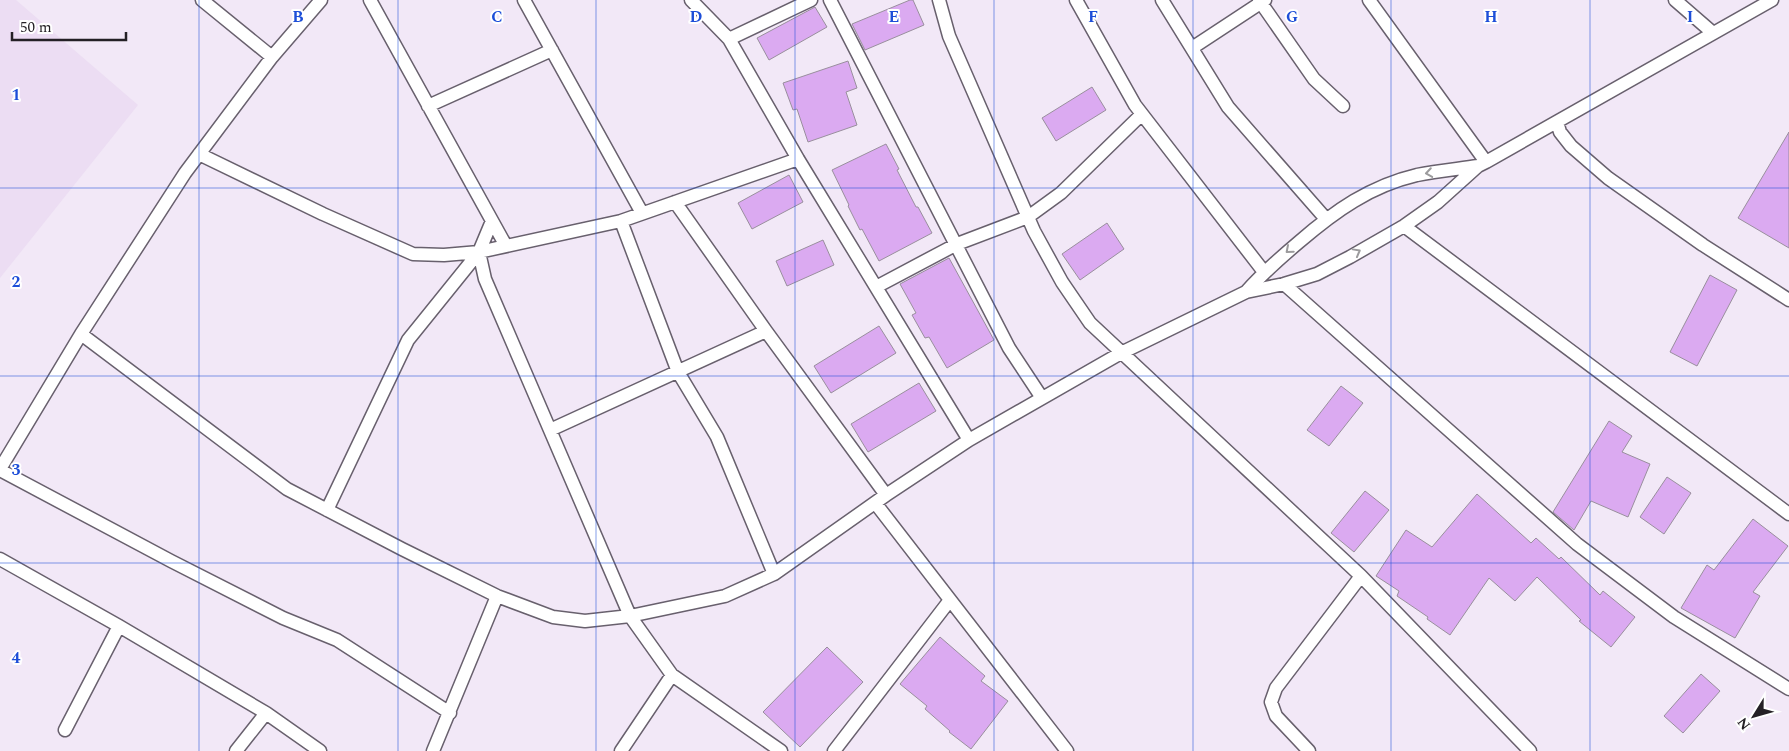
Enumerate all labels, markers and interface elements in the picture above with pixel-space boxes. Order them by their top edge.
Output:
text: B [292,5,304,29]
text: C [491,5,503,29]
text: D [690,5,703,29]
text: E [889,5,899,29]
text: F [1088,5,1098,29]
text: G [1286,5,1298,29]
text: H [1484,5,1498,29]
text: I [1687,5,1693,29]
scale bar [12,10,126,42]
text: 50 m [20,16,52,39]
text: 1 [12,83,20,107]
one-way arrow [1425,168,1434,178]
one-way arrow [1286,245,1295,254]
one-way arrow [1352,249,1361,259]
text: 2 [12,270,21,294]
text: 3 [12,458,21,482]
text: 4 [12,646,21,670]
north arrow [1729,691,1779,741]
text: N [1732,713,1756,734]

